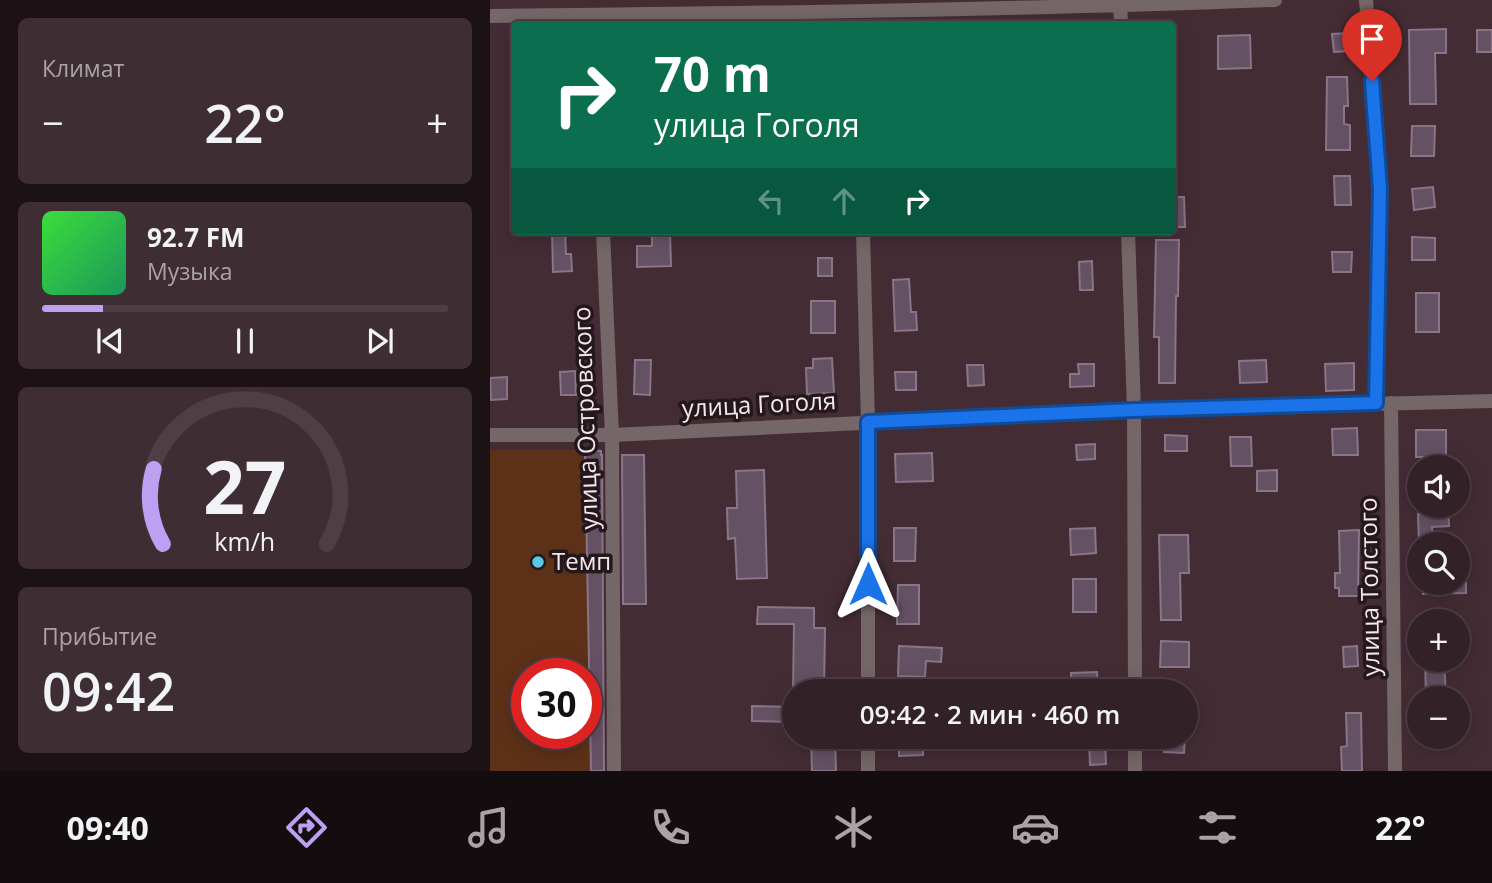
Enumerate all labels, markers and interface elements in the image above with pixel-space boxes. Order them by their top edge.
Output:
pin [1342,9,1402,81]
icon: arrive [1353,20,1391,58]
text: 70 m [654,40,771,106]
icon: right [539,49,630,140]
text: Климат [42,52,124,84]
text: 22° [204,87,286,158]
text: − [42,96,64,148]
text: + [426,96,448,148]
text: улица Гоголя [654,103,860,146]
icon: left [752,182,790,220]
icon: ahead [825,182,863,220]
icon: right [898,182,936,220]
text: 92.7 FM [147,219,245,255]
text: Музыка [147,255,233,287]
street label: улица Островского [564,306,605,530]
icon: previous [91,322,129,360]
icon: pause [226,322,264,360]
icon: next [361,322,399,360]
street label: улица Гоголя [681,383,837,424]
text: 27 [203,436,287,535]
map controls [1407,455,1470,749]
button: sound [1407,455,1470,518]
street label: улица Толстого [1350,497,1387,677]
text: km/h [215,523,275,557]
button: search [1407,532,1470,595]
place label: Темп [552,544,611,577]
position arrow [831,547,905,621]
marker: Темп [530,554,546,570]
button: + [1407,609,1470,672]
text: Прибытие [42,620,157,652]
text: 09:42 [42,655,175,726]
speed limit sign: 30 [511,658,602,749]
button: − [1407,686,1470,749]
text: 09:42 · 2 мин · 460 m [860,696,1120,732]
icon: directions [282,803,331,852]
icon: music [464,803,513,852]
icon: phone [646,803,695,852]
icon: climate [829,803,878,852]
icon: car [1011,803,1060,852]
icon: filters [1193,803,1242,852]
text: 09:40 [67,806,149,849]
text: 22° [1375,806,1425,849]

